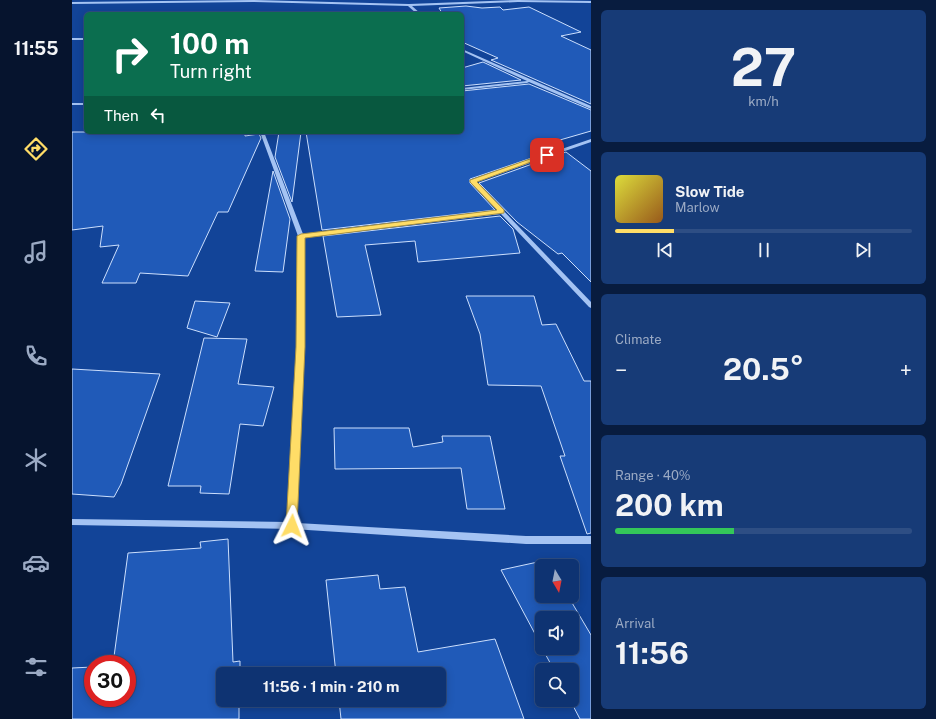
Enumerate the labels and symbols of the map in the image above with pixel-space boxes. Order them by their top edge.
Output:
pin [530,138,564,172]
position arrow [271,505,313,547]
north arrow [535,559,579,603]
speed limit sign: 30 [84,655,136,707]

